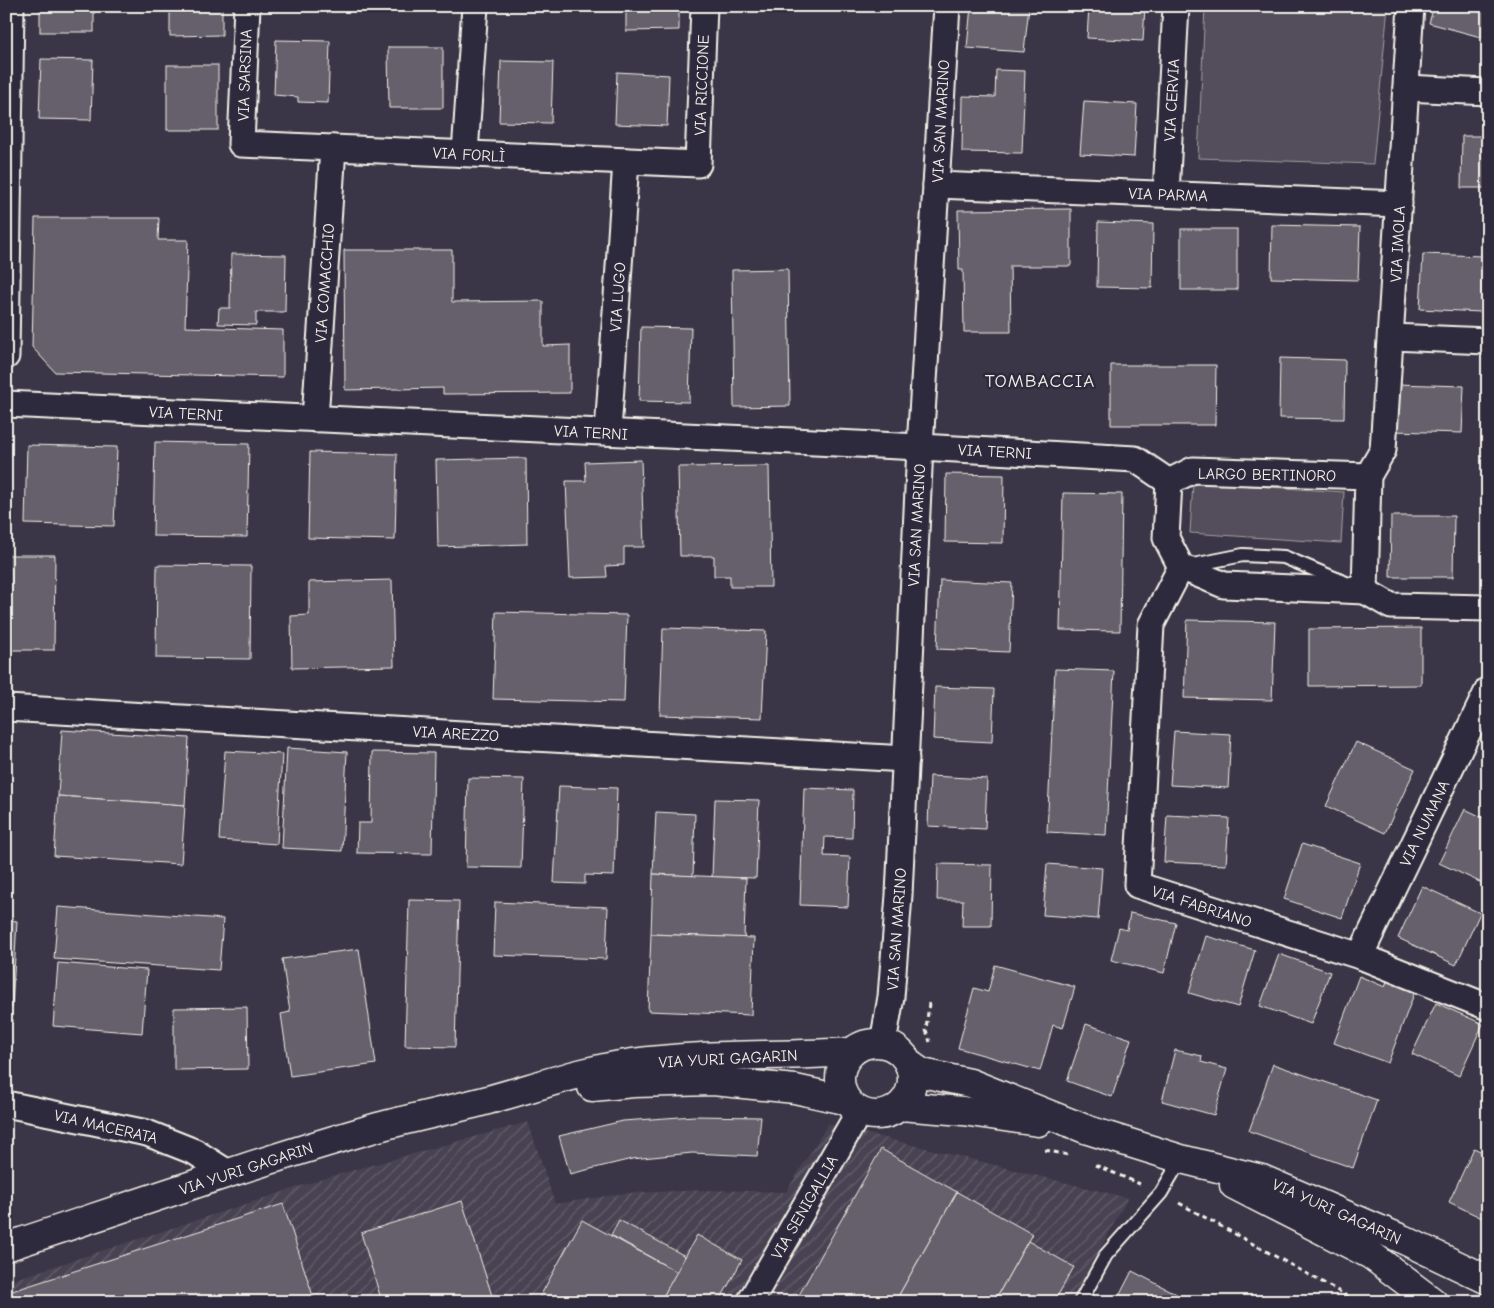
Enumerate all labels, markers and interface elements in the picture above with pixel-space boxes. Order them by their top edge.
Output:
street label: VIA SARSINA [234,29,256,121]
street label: VIA RICCIONE [691,34,713,136]
street label: VIA CERVIA [1161,58,1183,142]
street label: VIA SAN MARINO [929,59,953,183]
street label: VIA FORLÌ [432,143,506,166]
street label: VIA PARMA [1128,185,1208,205]
street label: VIA IMOLA [1387,205,1409,283]
street label: VIA COMACCHIO [312,223,338,343]
street label: VIA LUGO [607,262,629,333]
district label: TOMBACCIA [985,370,1095,392]
street label: VIA TERNI [149,403,223,425]
street label: VIA TERNI [554,422,628,444]
street label: VIA TERNI [958,441,1032,463]
street label: VIA SAN MARINO [905,463,929,587]
street label: LARGO BERTINORO [1198,465,1336,485]
street label: VIA AREZZO [412,723,500,745]
street label: VIA NUMANA [1396,777,1454,869]
street label: VIA SAN MARINO [884,867,910,991]
street label: VIA FABRIANO [1150,882,1254,932]
street label: VIA YURI GAGARIN [658,1046,798,1072]
street label: VIA MACERATA [52,1106,159,1148]
street label: VIA YURI GAGARIN [177,1139,315,1199]
street label: VIA SENIGALLIA [768,1152,842,1263]
street label: VIA YURI GAGARIN [1269,1175,1404,1248]

